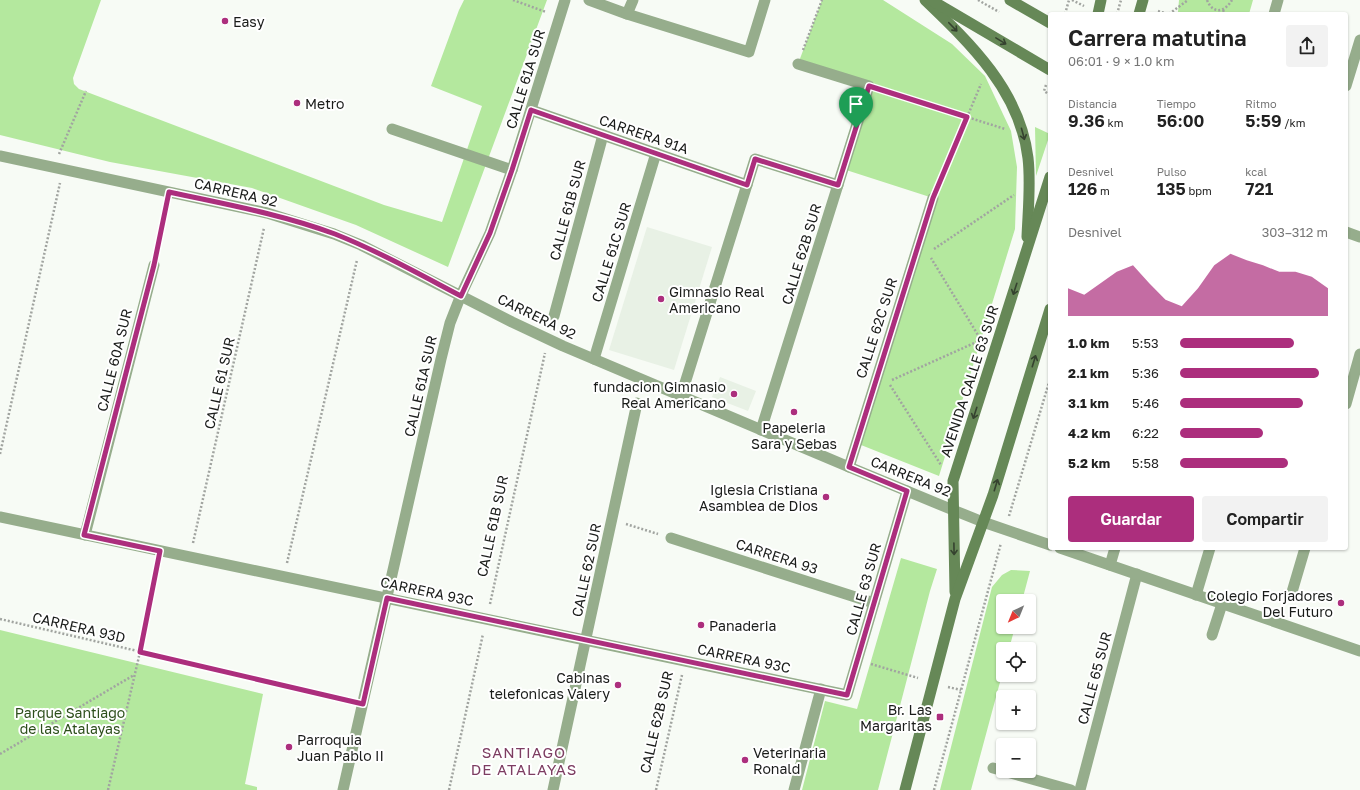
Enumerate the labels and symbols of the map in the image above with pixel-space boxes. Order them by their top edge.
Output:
place label: Easy [233,13,265,30]
marker: Easy [220,16,230,26]
one-way arrow [948,22,958,32]
street label: CALLE 61A SUR [502,27,548,131]
one-way arrow [995,38,1007,46]
pin [839,87,873,128]
place label: Metro [305,95,344,112]
marker: Metro [292,98,302,108]
street label: CARRERA 91A [597,111,691,157]
one-way arrow [1020,128,1028,141]
street label: CALLE 61B SUR [545,158,589,262]
street label: CARRERA 92 [193,174,279,210]
street label: CALLE 61C SUR [588,200,634,304]
street label: CALLE 62B SUR [778,201,824,307]
street label: CALLE 62C SUR [852,275,900,381]
one-way arrow [1010,282,1018,294]
place label: Gimnasio Real Americano [669,283,765,316]
street label: CARRERA 92 [495,290,579,342]
marker: Gimnasio Real Americano [656,294,666,304]
street label: AVENIDA CALLE 63 SUR [936,303,1002,459]
street label: CALLE 60A SUR [93,307,135,413]
street label: CALLE 61A SUR [400,334,440,438]
street label: CALLE 61 SUR [200,335,238,431]
one-way arrow [1031,354,1038,367]
place label: fundacion Gimnasio Real Americano [593,378,726,411]
marker: fundacion Gimnasio Real Americano [729,389,739,399]
one-way arrow [971,406,978,419]
marker: Papeleria Sara y Sebas [789,407,799,417]
place label: Papeleria Sara y Sebas [751,419,837,452]
street label: CARRERA 92 [868,452,954,500]
street label: CALLE 61B SUR [473,474,511,578]
one-way arrow [993,479,1000,492]
place label: Iglesia Cristiana Asamblea de Dios [699,481,818,514]
marker: Iglesia Cristiana Asamblea de Dios [821,492,831,502]
street label: CALLE 62 SUR [568,522,604,618]
street label: CARRERA 93 [734,535,820,577]
street label: CALLE 63 SUR [842,541,884,637]
one-way arrow [950,542,958,555]
street label: CARRERA 93C [379,573,475,609]
place label: Colegio Forjadores Del Futuro [1207,587,1333,620]
north arrow [996,594,1036,634]
marker: Colegio Forjadores Del Futuro [1336,598,1346,608]
street label: CARRERA 93D [31,608,127,646]
place label: Panaderia [709,617,776,634]
marker: Panaderia [696,620,706,630]
street label: CALLE 65 SUR [1073,630,1115,726]
street label: CARRERA 93C [696,640,792,676]
place label: Cabinas telefonicas Valery [489,669,610,702]
street label: CALLE 62B SUR [636,669,676,775]
marker: Cabinas telefonicas Valery [613,680,623,690]
place label: Br. Las Margaritas [860,701,932,734]
park label: Parque Santiago de las Atalayas [15,704,125,737]
marker: Br. Las Margaritas [935,712,945,722]
place label: Parroquia Juan Pablo II [297,731,384,764]
marker: Parroquia Juan Pablo II [284,742,294,752]
district label: SANTIAGO DE ATALAYAS [471,743,577,778]
place label: Veterinaria Ronald [753,744,826,777]
marker: Veterinaria Ronald [740,755,750,765]

